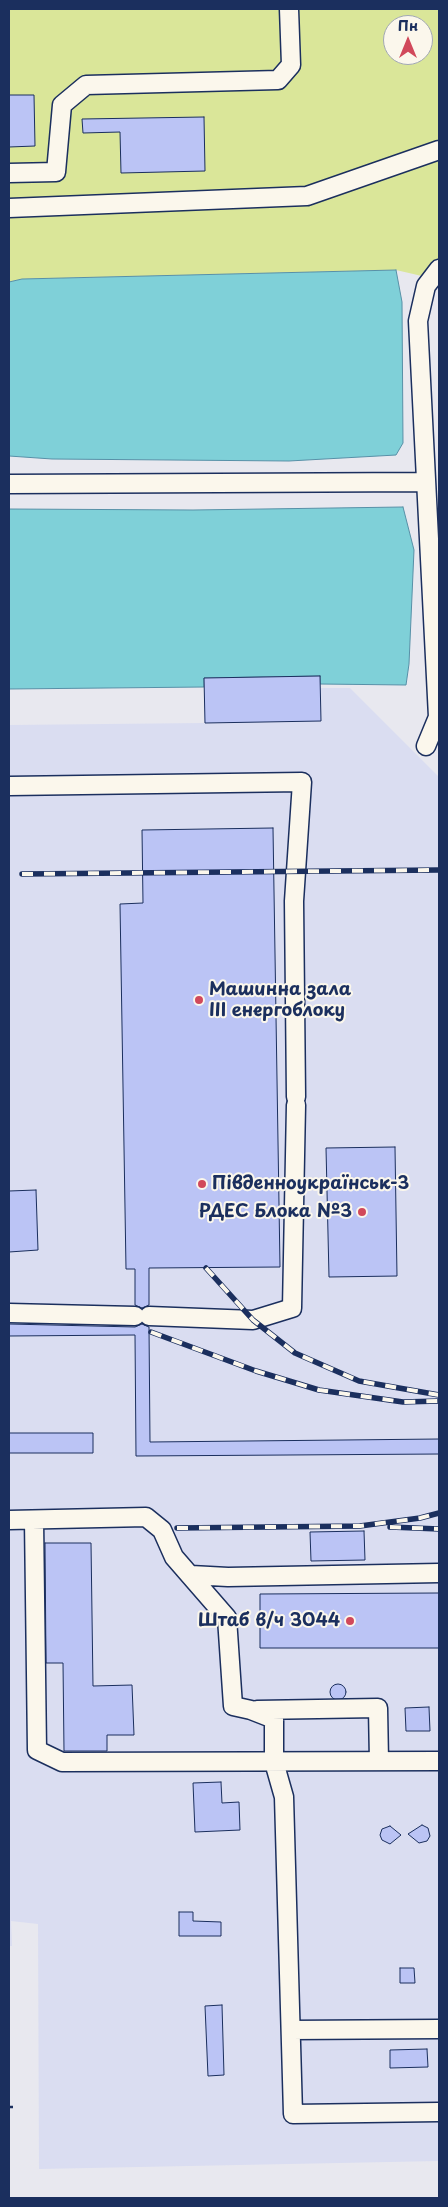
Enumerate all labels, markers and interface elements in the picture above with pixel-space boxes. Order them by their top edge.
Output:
north arrow [383,15,433,65]
text: Пн [398,15,418,36]
place label: Машинна зала III енергоблоку [209,979,351,1022]
marker: Машинна зала III енергоблоку [193,994,205,1006]
place label: Південноукраїнськ-3 [212,1173,409,1195]
marker: Південноукраїнськ-3 [196,1178,208,1190]
place label: РДЕС Блока №3 [199,1201,352,1223]
marker: РДЕС Блока №3 [356,1206,368,1218]
place label: Штаб в/ч 3044 [198,1610,340,1632]
marker: Штаб в/ч 3044 [344,1615,356,1627]

